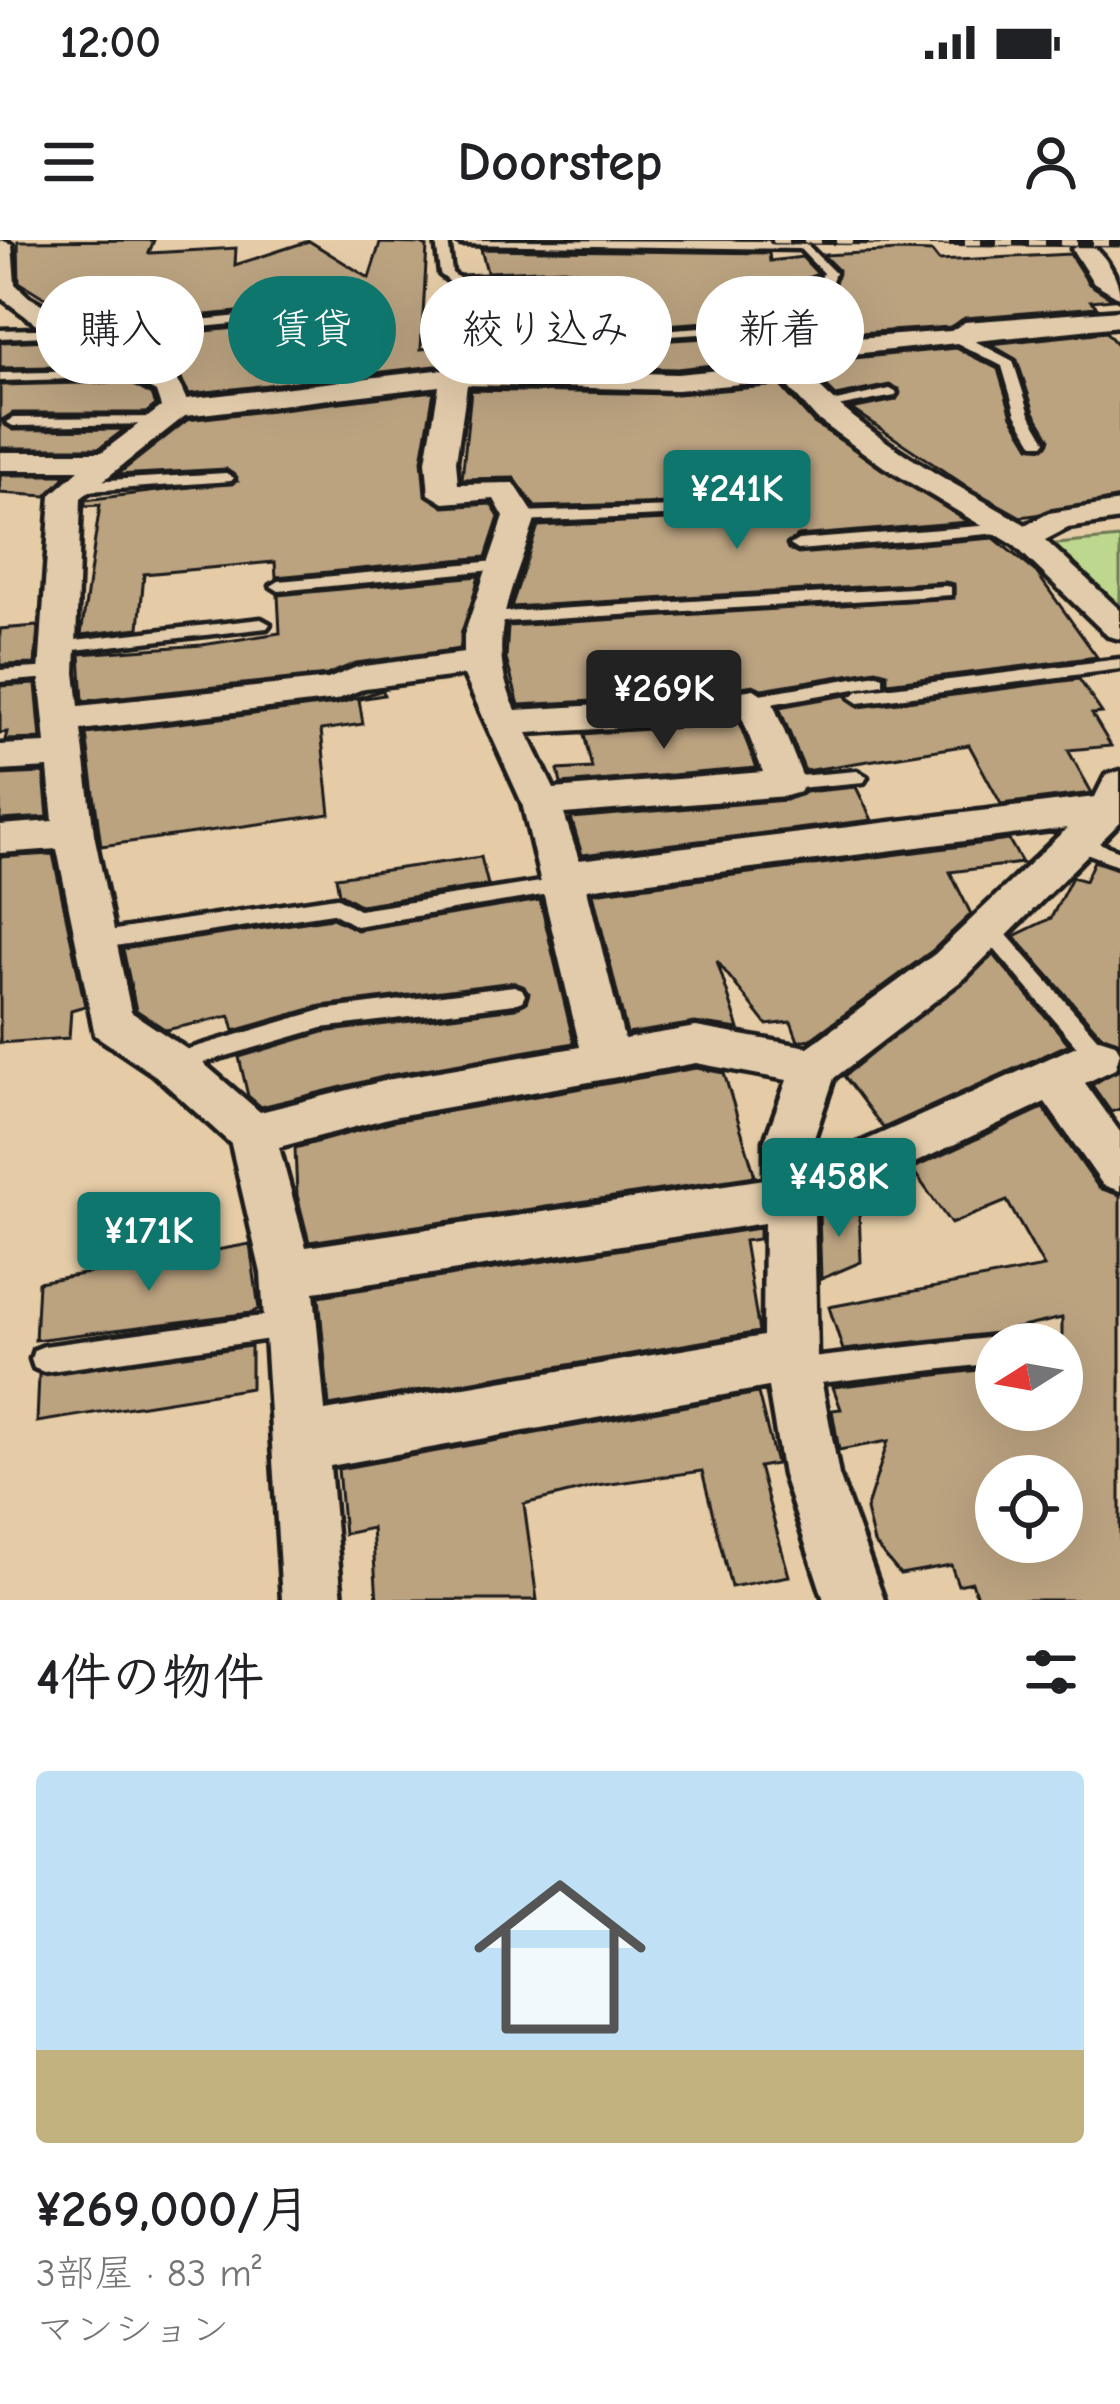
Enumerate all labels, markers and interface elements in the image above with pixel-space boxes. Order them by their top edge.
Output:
text: 12:00 [60,16,161,68]
icon: menu [36,129,102,195]
icon: person [1018,129,1084,195]
text: Doorstep [457,131,663,194]
chip: 購入 [36,276,204,384]
chip: 賃貸 [228,276,396,384]
chip: 絞り込み [420,276,672,384]
chip: 新着 [696,276,864,384]
pin: ¥241K [653,450,821,552]
text: ¥241K [690,466,784,511]
pin: ¥269K [580,650,748,752]
text: ¥269K [613,666,715,711]
pin: ¥458K [755,1138,923,1240]
text: ¥458K [789,1154,889,1199]
pin: ¥171K [65,1192,233,1294]
text: ¥171K [104,1208,194,1253]
north arrow [975,1323,1083,1431]
map controls [975,1323,1083,1563]
button: locate [975,1455,1083,1563]
icon: filters [1018,1639,1084,1705]
text: 4件の物件 [36,1648,264,1707]
icon: home [452,1849,668,2065]
text: ¥269,000/月 [36,2180,310,2239]
text: 3部屋 · 83 m² [36,2251,261,2296]
text: マンション [36,2307,229,2352]

